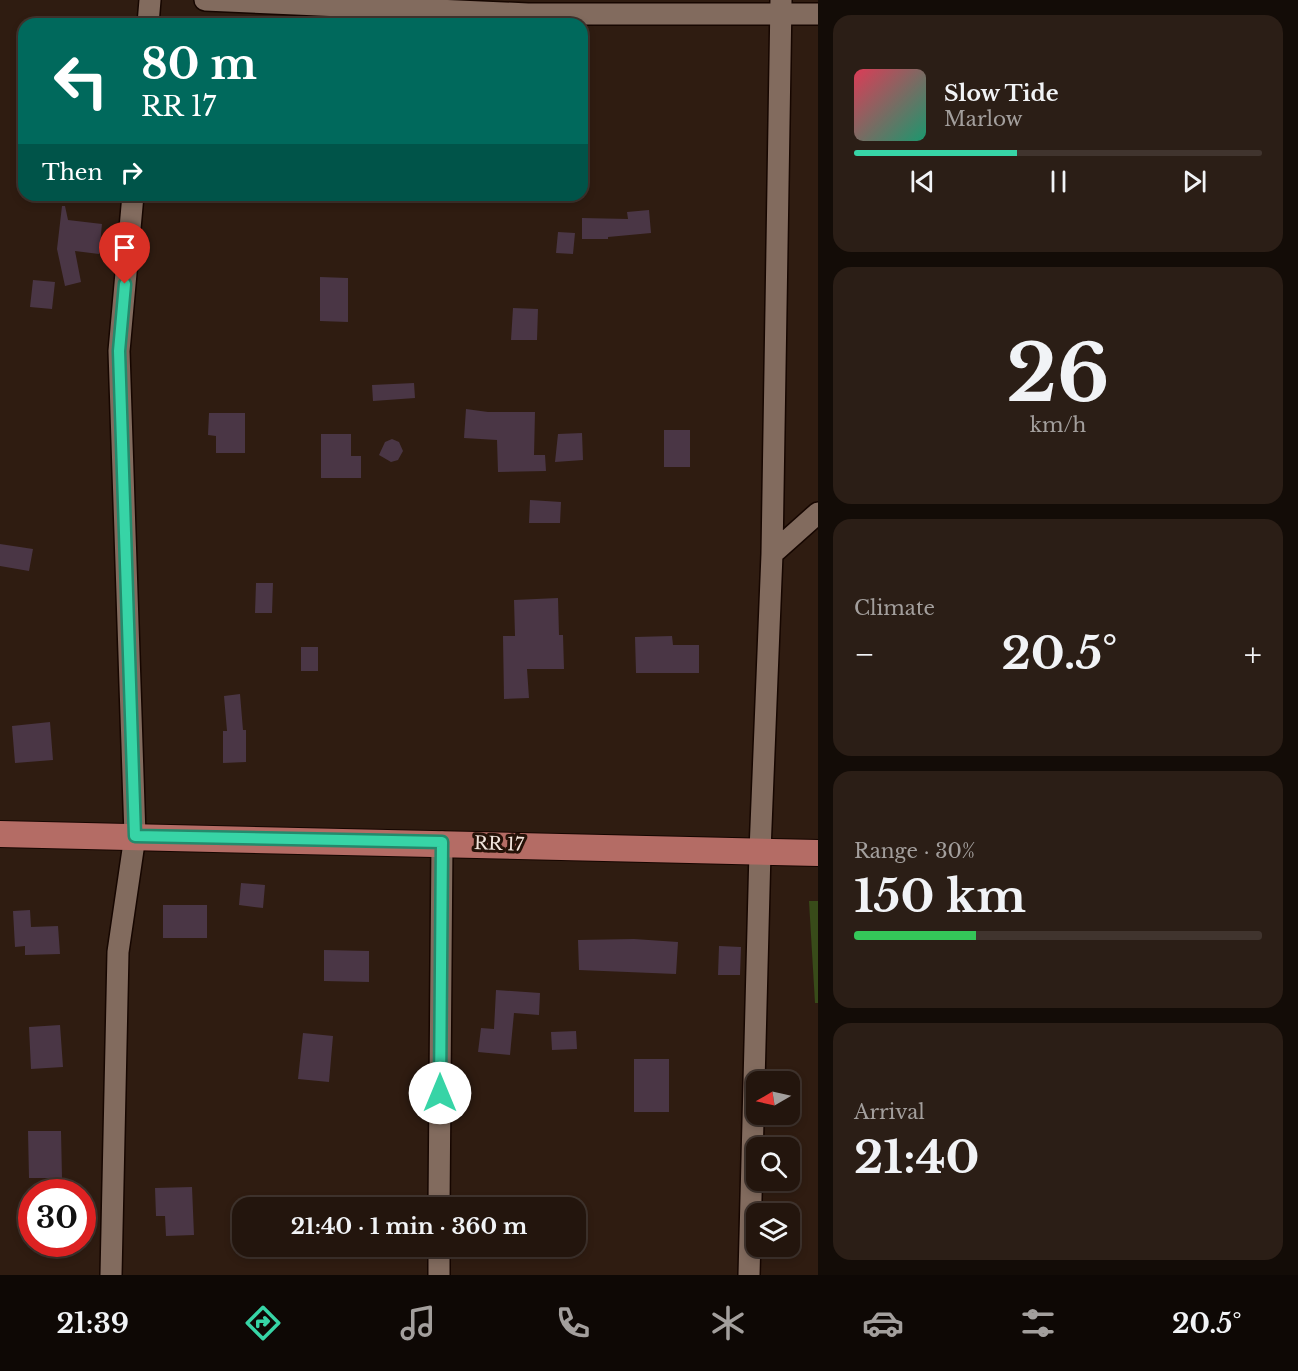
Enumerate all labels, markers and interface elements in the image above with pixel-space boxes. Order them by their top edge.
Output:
text: 80 m [141,38,257,90]
icon: left [42,42,120,120]
text: Slow Tide [944,80,1059,107]
text: RR 17 [141,90,216,123]
text: Marlow [944,107,1023,131]
icon: right [115,156,148,189]
text: Then [42,159,103,186]
icon: previous [906,165,939,198]
icon: pause [1042,165,1075,198]
icon: next [1178,165,1211,198]
pin [99,222,150,284]
icon: arrive [108,231,141,264]
text: 26 [1006,325,1110,422]
text: km/h [1030,413,1086,437]
text: Climate [854,596,935,620]
text: 20.5° [1001,625,1117,681]
text: − [854,634,875,675]
text: + [1244,634,1262,675]
street label: RR 17 [474,832,525,856]
text: Range · 30% [854,839,975,863]
text: 150 km [854,868,1026,924]
position arrow [408,1061,472,1125]
north arrow [746,1071,800,1125]
map controls [746,1071,800,1257]
text: Arrival [854,1100,925,1124]
text: 21:40 [854,1129,980,1185]
button: search [746,1137,800,1191]
speed limit sign: 30 [18,1179,96,1257]
button: layers [746,1203,800,1257]
text: 21:40 · 1 min · 360 m [291,1213,527,1240]
icon: directions [242,1302,284,1344]
icon: music [397,1302,439,1344]
icon: phone [552,1302,594,1344]
icon: climate [707,1302,749,1344]
icon: car [862,1302,904,1344]
icon: filters [1017,1302,1059,1344]
text: 21:39 [57,1307,129,1340]
text: 20.5° [1172,1307,1241,1340]

